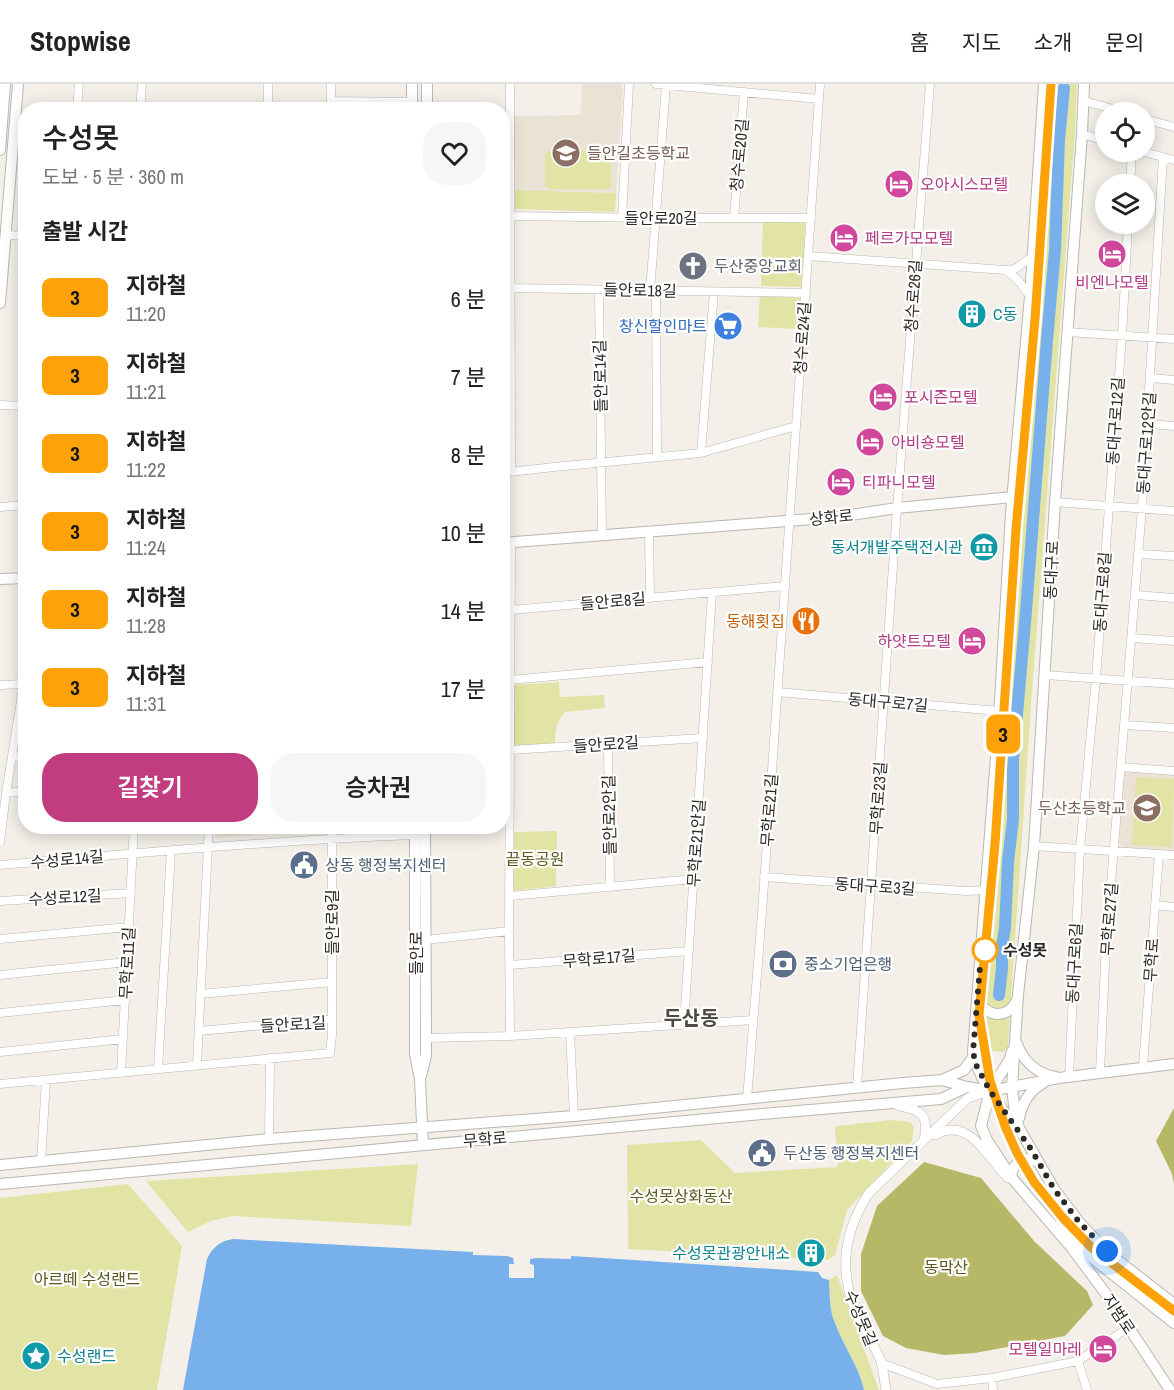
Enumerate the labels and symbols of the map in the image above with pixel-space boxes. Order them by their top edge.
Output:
street label: 청수로20길 [725,117,753,193]
school or university icon: 들안길초등학교 [550,137,582,169]
place label: 들안길초등학교 [587,142,690,164]
hotel icon: 오아시스모텔 [883,168,915,200]
place label: 오아시스모텔 [920,173,1008,195]
street label: 들안로20길 [624,207,698,229]
hotel icon: 페르가모모텔 [828,222,860,254]
place label: 페르가모모텔 [865,227,953,249]
hotel icon: 비엔나모텔 [1096,238,1128,270]
church icon: 두산중앙교회 [677,250,709,282]
place label: 두산중앙교회 [714,255,802,277]
street label: 청수로26길 [899,259,927,333]
place label: 비엔나모텔 [1075,271,1149,293]
street label: 들안로18길 [603,278,677,302]
building icon: C동 [956,298,988,330]
street label: 청수로24길 [788,301,816,375]
place label: C동 [993,303,1017,325]
supermarket icon: 창신할인마트 [712,310,744,342]
place label: 창신할인마트 [619,315,707,337]
street label: 들안로14길 [588,339,612,413]
street label: 동대구로12길 [1101,376,1129,466]
hotel icon: 포시즌모텔 [867,381,899,413]
place label: 포시즌모텔 [904,386,978,408]
street label: 동대구로12안길 [1131,391,1161,495]
hotel icon: 아비숑모텔 [854,426,886,458]
place label: 아비숑모텔 [891,431,965,453]
hotel icon: 티파니모텔 [825,466,857,498]
place label: 티파니모텔 [862,471,936,493]
street label: 상화로 [808,504,854,530]
museum icon: 동서개발주택전시관 [968,531,1000,563]
place label: 동서개발주택전시관 [831,536,963,558]
street label: 동대구로 [1038,540,1064,600]
street label: 동대구로8길 [1088,551,1116,633]
street label: 들안로8길 [579,587,647,615]
restaurant icon: 동해횟집 [790,605,822,637]
place label: 동해횟집 [726,610,785,632]
hotel icon: 하얏트모텔 [956,625,988,657]
place label: 하얏트모텔 [877,630,951,652]
street label: 동대구로7길 [847,688,929,716]
line badge: 3 [984,714,1022,754]
street label: 들안로2길 [572,731,640,757]
street label: 무학로23길 [864,761,892,835]
street label: 무학로21길 [755,773,783,847]
street label: 들안로2안길 [597,774,621,856]
school or university icon: 두산초등학교 [1131,792,1163,824]
place label: 두산초등학교 [1038,797,1126,819]
street label: 무학로21안길 [682,798,710,888]
street label: 수성로14길 [29,845,105,873]
park label: 끝동공원 [506,848,564,870]
public building icon: 상동 행정복지센터 [288,849,320,881]
place label: 상동 행정복지센터 [325,854,446,876]
street label: 동대구로3길 [834,872,916,900]
street label: 무학로27길 [1095,882,1123,956]
street label: 수성로12길 [28,884,102,910]
street label: 들안로9길 [321,889,343,955]
street label: 동대구로6길 [1061,922,1087,1004]
street label: 무학로11길 [114,926,140,1000]
street label: 들안로 [405,931,427,975]
marker: 수성못 [972,937,998,963]
street label: 무학로 [1138,937,1164,983]
place label: 수성못 [1003,939,1047,961]
street label: 무학로17길 [561,944,637,972]
bank icon: 중소기업은행 [767,948,799,980]
place label: 중소기업은행 [804,953,892,975]
district label: 두산동 [663,1004,719,1031]
street label: 들안로1길 [259,1011,327,1037]
street label: 무학로 [462,1126,508,1152]
public building icon: 두산동 행정복지센터 [746,1137,778,1169]
place label: 두산동 행정복지센터 [783,1142,919,1164]
park label: 수성못상화동산 [629,1185,733,1207]
your location [1092,1236,1122,1266]
building icon: 수성못관광안내소 [795,1237,827,1269]
place label: 수성못관광안내소 [672,1242,790,1264]
park label: 동막산 [924,1256,968,1278]
park label: 아르떼 수성랜드 [34,1268,140,1290]
street label: 수성못길 [839,1287,883,1349]
street label: 지범로 [1098,1290,1141,1339]
hotel icon: 모텔일마레 [1087,1333,1119,1365]
place label: 모텔일마레 [1008,1338,1082,1360]
place icon: 수성랜드 [20,1340,52,1372]
place label: 수성랜드 [57,1345,116,1367]

